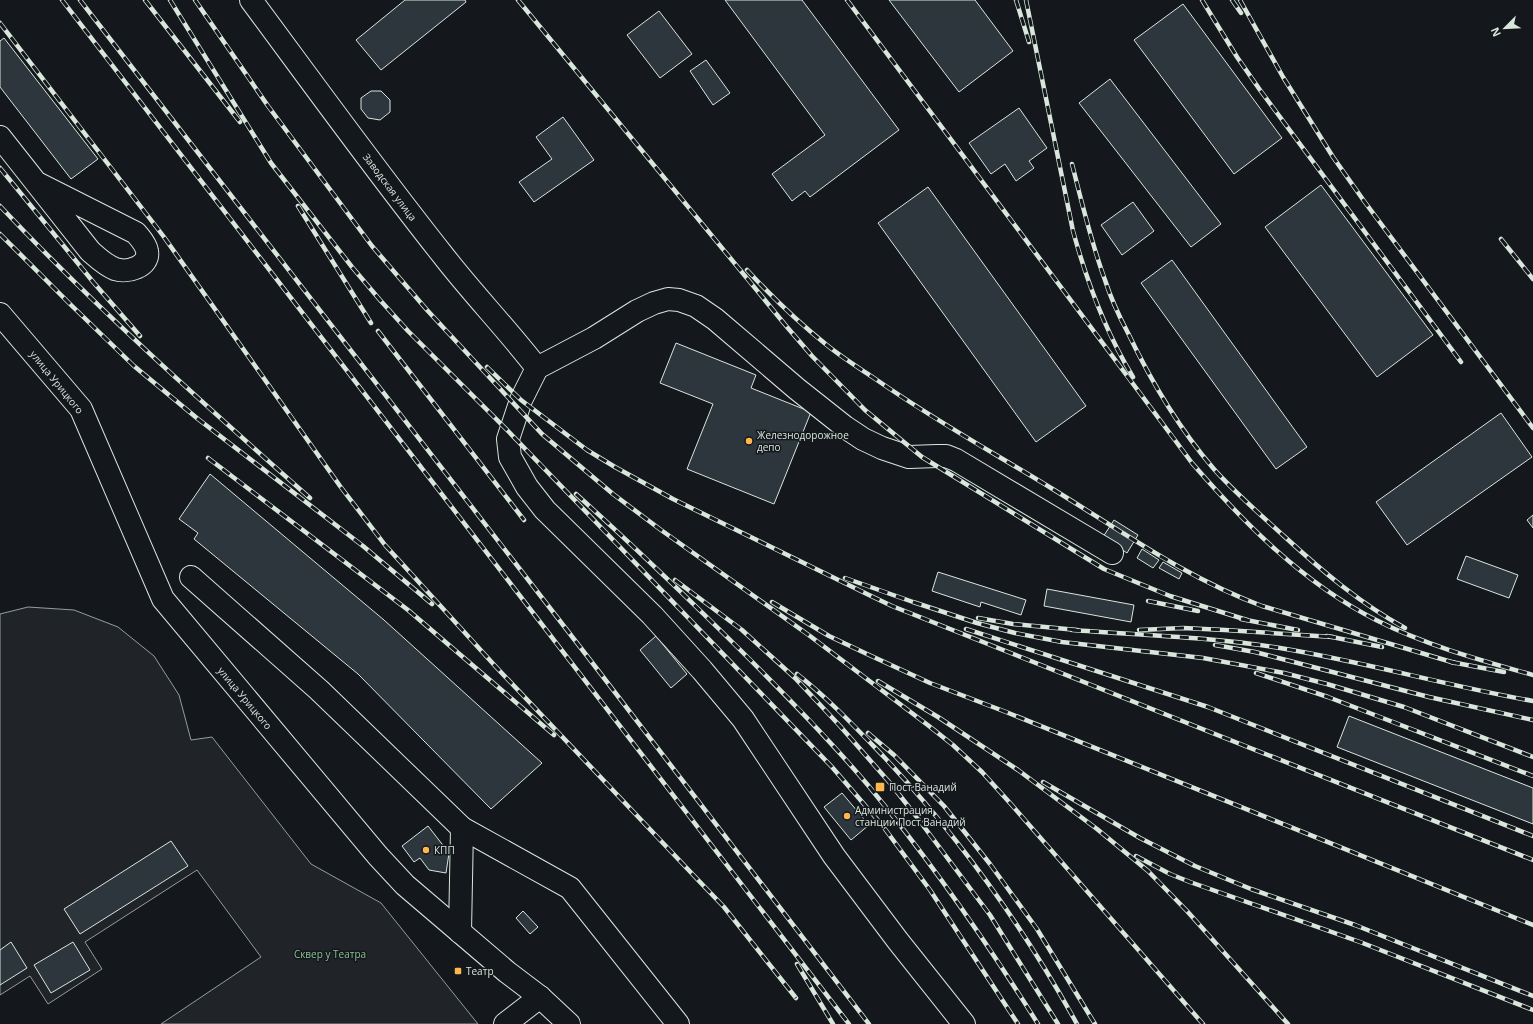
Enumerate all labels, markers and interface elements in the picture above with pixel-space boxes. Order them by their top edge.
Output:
north arrow [1485,8,1525,48]
text: N [1487,25,1504,39]
street label: Заводская улица [360,150,420,224]
street label: улица Урицкого [27,347,87,417]
place label: Железнодорожное депо [757,428,849,454]
marker: Железнодорожное депо [744,436,754,446]
street label: улица Урицкого [215,664,275,732]
place label: Пост Ванадий [889,780,957,794]
marker: Пост Ванадий [874,781,886,793]
place label: Администрация станции Пост Ванадий [855,803,966,829]
marker: Администрация станции Пост Ванадий [842,811,852,821]
place label: КПП [434,843,455,857]
marker: КПП [421,845,431,855]
park label: Сквер у Театра [294,947,366,961]
place label: Театр [466,964,494,978]
marker: Театр [453,966,463,976]

